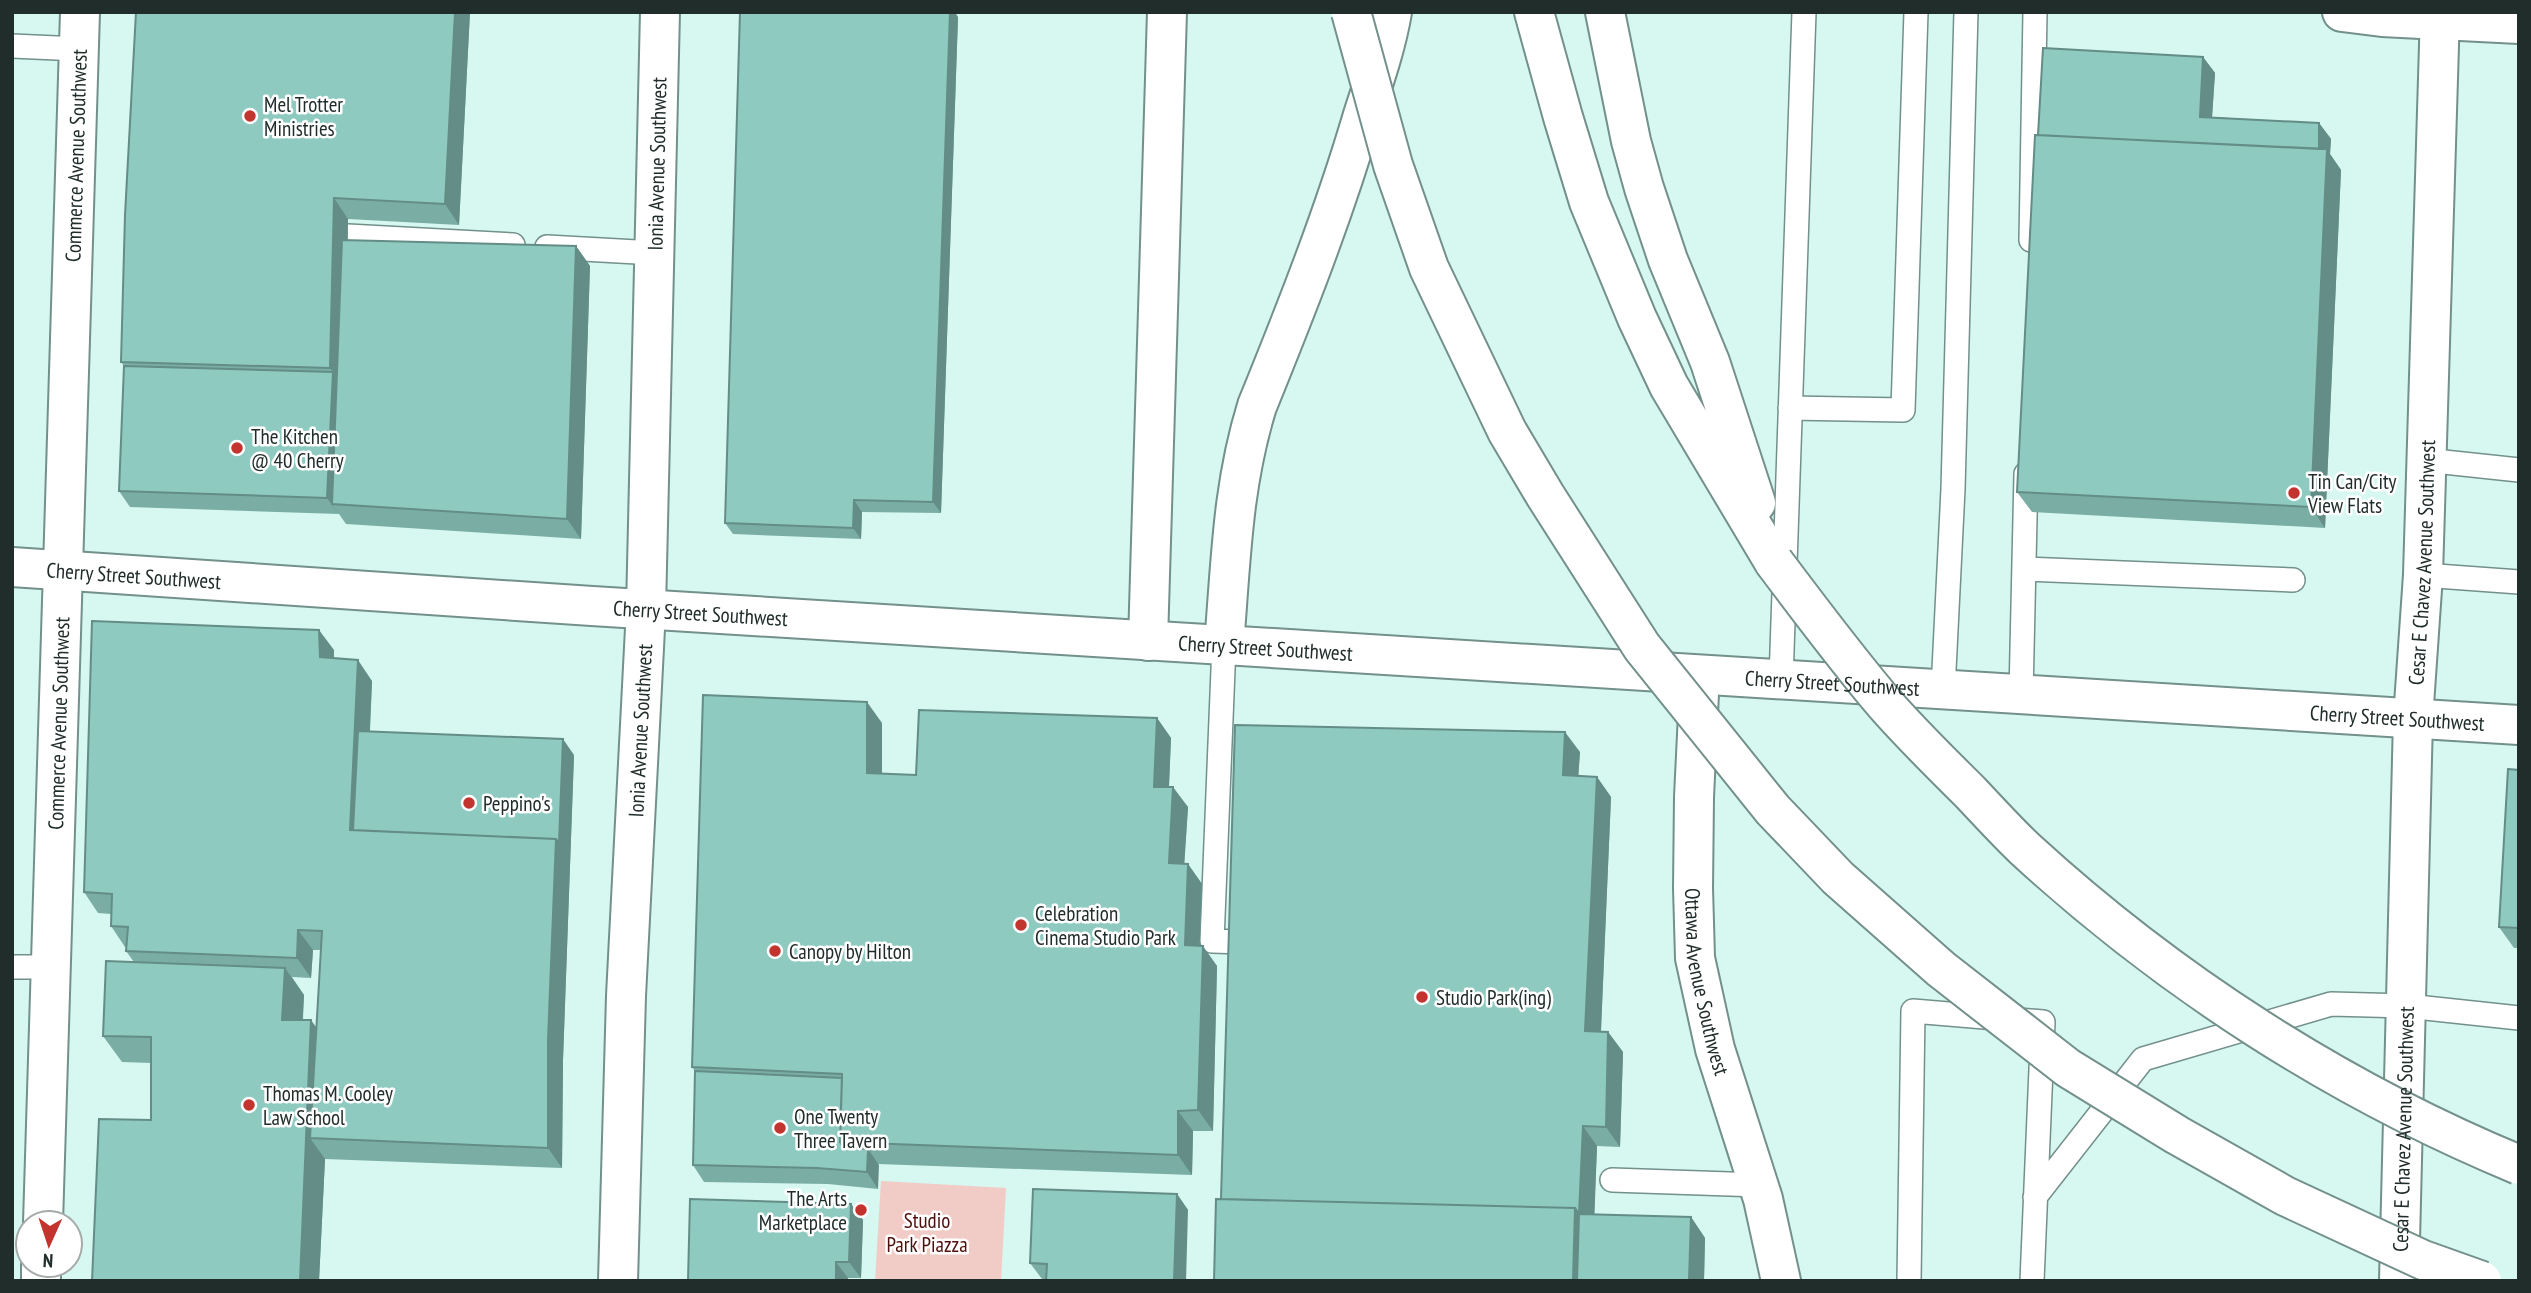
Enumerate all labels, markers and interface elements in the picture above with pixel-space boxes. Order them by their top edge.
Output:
street label: Commerce Avenue Southwest [59,48,92,262]
street label: Ionia Avenue Southwest [641,76,672,251]
place label: Mel Trotter Ministries [264,91,343,142]
marker: Mel Trotter Ministries [242,108,258,124]
place label: The Kitchen @ 40 Cherry [251,423,344,474]
street label: Cesar E Chavez Avenue Southwest [2402,439,2441,686]
marker: The Kitchen @ 40 Cherry [229,440,245,456]
place label: Tin Can/City View Flats [2307,468,2397,519]
marker: Tin Can/City View Flats [2286,485,2302,501]
street label: Cherry Street Southwest [46,556,222,595]
street label: Cherry Street Southwest [612,594,789,632]
street label: Commerce Avenue Southwest [42,616,75,830]
street label: Cherry Street Southwest [1177,629,1354,666]
street label: Ionia Avenue Southwest [622,643,658,818]
street label: Cherry Street Southwest [1744,664,1921,701]
street label: Cherry Street Southwest [2309,699,2486,736]
place label: Peppino's [483,790,551,817]
marker: Peppino's [461,795,477,811]
street label: Ottawa Avenue Southwest [1680,888,1736,1079]
place label: Celebration Cinema Studio Park [1035,900,1176,951]
marker: Celebration Cinema Studio Park [1013,917,1029,933]
place label: Canopy by Hilton [789,938,911,965]
marker: Canopy by Hilton [767,943,783,959]
place label: Studio Park(ing) [1436,984,1551,1011]
marker: Studio Park(ing) [1414,989,1430,1005]
street label: Cesar E Chavez Avenue Southwest [2386,1006,2419,1252]
place label: Thomas M. Cooley Law School [263,1080,393,1131]
marker: Thomas M. Cooley Law School [241,1097,257,1113]
place label: One Twenty Three Tavern [794,1103,887,1154]
marker: One Twenty Three Tavern [772,1120,788,1136]
place label: The Arts Marketplace [759,1185,847,1236]
marker: The Arts Marketplace [853,1202,869,1218]
park label: Studio Park Piazza [886,1207,968,1258]
north arrow [14,1209,84,1279]
text: N [42,1249,54,1273]

